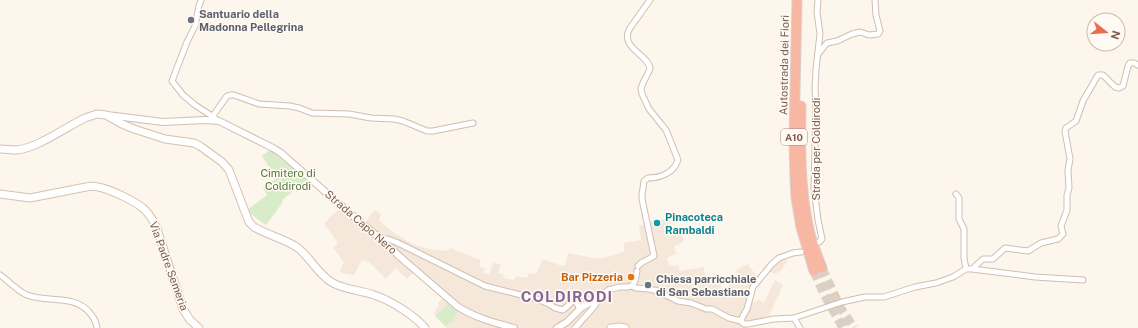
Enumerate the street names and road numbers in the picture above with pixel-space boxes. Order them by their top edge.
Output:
street label: Autostrada dei Fiori [777,15,791,115]
street label: Strada per Coldirodi [810,98,822,200]
road number: A10 [781,129,807,145]
street label: Strada Capo Nero [323,188,399,256]
street label: Via Padre Semeria [147,220,191,312]

